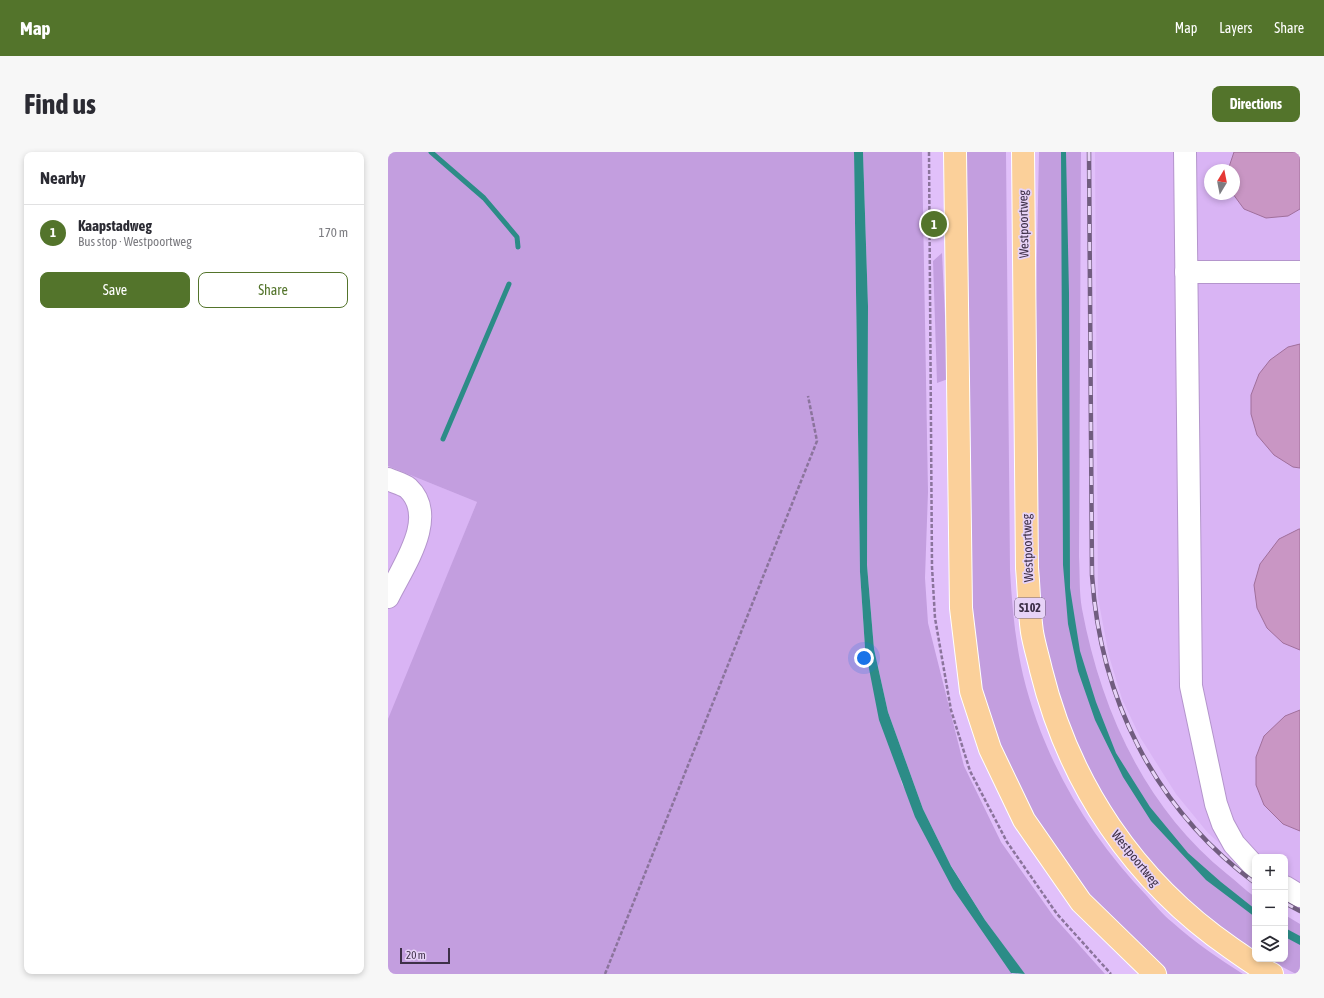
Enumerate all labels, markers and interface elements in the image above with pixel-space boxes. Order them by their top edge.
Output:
text: Map [20,17,51,39]
text: Map [1175,20,1197,36]
text: Layers [1219,20,1252,36]
text: Share [1274,20,1304,36]
button: Directions [1212,86,1300,122]
text: Find us [24,88,96,120]
north arrow [1204,164,1240,200]
text: Nearby [40,168,86,188]
street label: Westpoortweg [1015,189,1032,258]
pin: 1 [921,209,947,239]
text: Kaapstadweg [78,217,152,234]
text: 1 [50,225,56,240]
text: 170 m [319,225,348,240]
text: Bus stop · Westpoortweg [78,234,192,249]
button: Save [40,272,190,308]
button: Share [198,272,348,308]
street label: Westpoortweg [1019,513,1036,582]
road number: S102 [1015,598,1045,618]
your location [854,648,874,668]
street label: Westpoortweg [1108,827,1163,890]
map controls [1252,854,1288,962]
button: + [1252,854,1288,890]
button: − [1252,890,1288,926]
button: layers [1252,926,1288,962]
scale bar [400,946,450,965]
text: 20 m [406,949,426,961]

